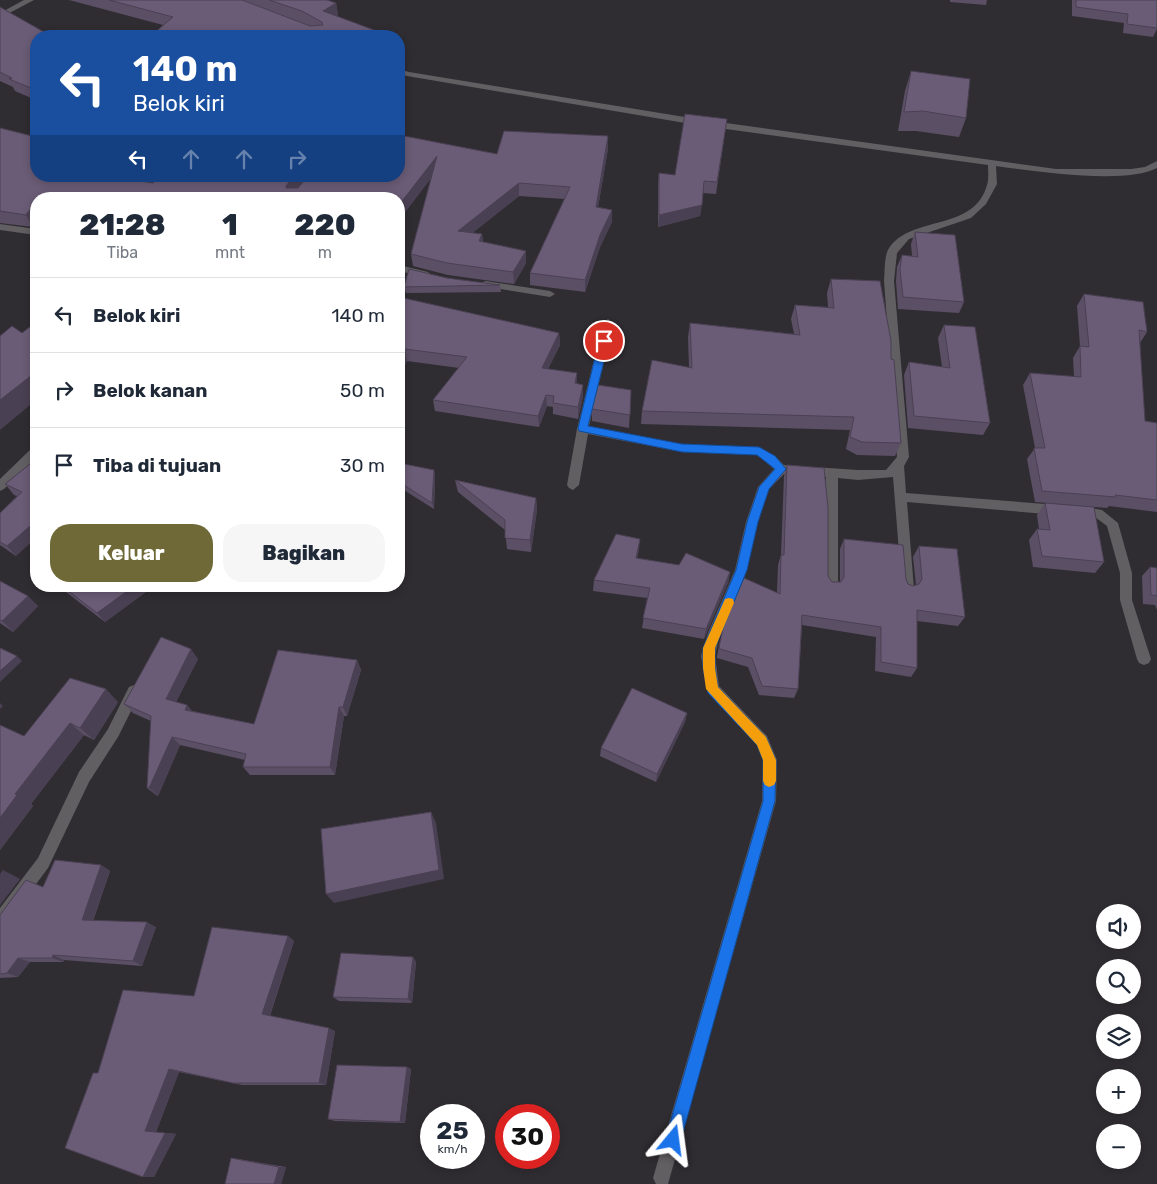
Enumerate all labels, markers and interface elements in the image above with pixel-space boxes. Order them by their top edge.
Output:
text: 140 m [133,48,238,90]
icon: left [50,50,115,115]
text: Belok kiri [133,90,225,117]
icon: left [124,145,152,173]
icon: ahead [177,145,205,173]
icon: ahead [230,145,258,173]
icon: right [283,145,311,173]
text: 21:28 [79,207,166,243]
text: 1 [222,207,238,243]
text: 220 [294,207,356,243]
text: Tiba [107,243,138,262]
text: mnt [215,243,245,262]
text: m [318,243,332,262]
icon: left [50,301,78,329]
text: Belok kiri [93,304,180,327]
text: 140 m [331,304,385,327]
pin [583,320,625,362]
icon: arrive [590,327,618,355]
icon: right [50,376,78,404]
text: Belok kanan [93,379,208,402]
text: 50 m [340,379,385,402]
icon: arrive [50,451,78,479]
text: Tiba di tujuan [93,454,221,477]
text: 30 m [340,454,385,477]
button: Keluar [50,524,213,582]
button: Bagikan [223,524,385,582]
map controls [1096,904,1141,1169]
button: sound [1096,904,1141,949]
button: search [1096,959,1141,1004]
button: layers [1096,1014,1141,1059]
button: + [1096,1069,1141,1114]
speed limit sign: 30 [495,1104,560,1169]
position arrow [646,1113,698,1165]
text: 25 [436,1116,469,1145]
button: − [1096,1124,1141,1169]
text: km/h [438,1142,467,1156]

